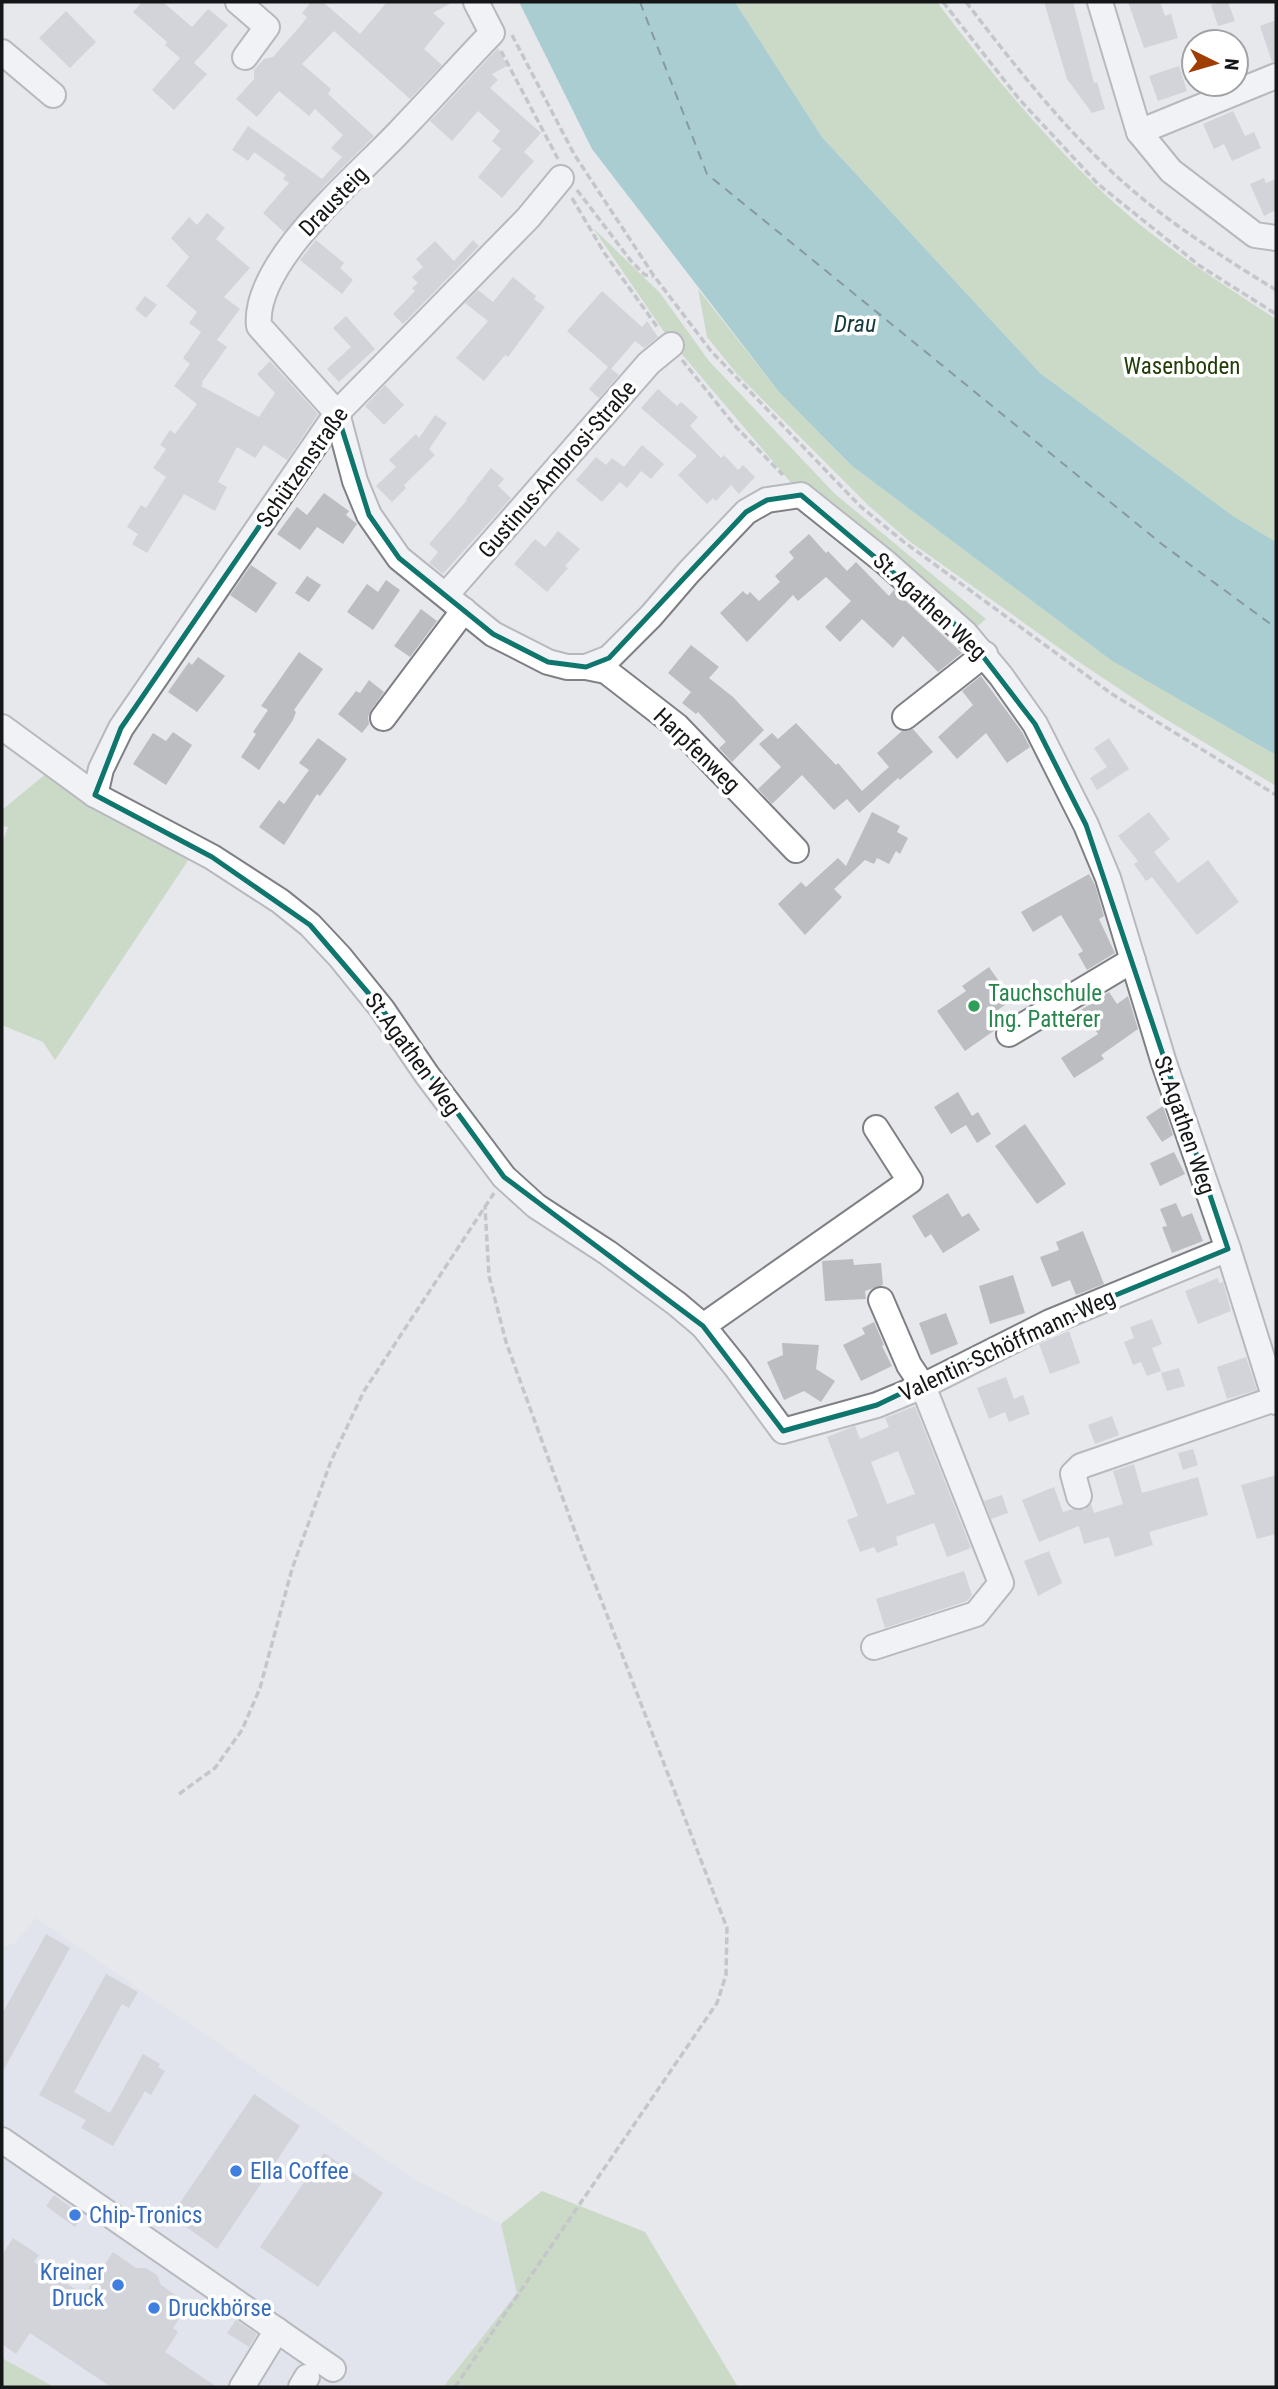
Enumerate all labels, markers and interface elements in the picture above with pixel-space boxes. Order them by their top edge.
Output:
north arrow [1180,28,1250,98]
text: N [1219,58,1243,71]
street label: Drausteig [294,161,373,242]
water label: Drau [834,310,876,338]
park label: Wasenboden [1124,353,1240,380]
street label: Gustinus-Ambrosi-Straße [473,375,642,564]
street label: Schützenstraße [251,402,354,533]
street label: St.Agathen Weg [867,547,992,666]
street label: Harpfenweg [648,703,745,798]
place label: Tauchschule Ing. Patterer [988,980,1102,1033]
street label: St.Agathen Weg [359,988,466,1121]
marker: Tauchschule Ing. Patterer [966,998,982,1014]
street label: St.Agathen Weg [1148,1052,1221,1198]
street label: Valentin-Schöffmann-Weg [895,1284,1119,1407]
place label: Ella Coffee [250,2158,349,2185]
marker: Ella Coffee [228,2163,244,2179]
place label: Chip-Tronics [89,2202,202,2229]
marker: Chip-Tronics [67,2207,83,2223]
place label: Kreiner Druck [40,2259,105,2312]
marker: Kreiner Druck [110,2277,126,2293]
place label: Druckbörse [168,2295,271,2322]
marker: Druckbörse [146,2300,162,2316]

